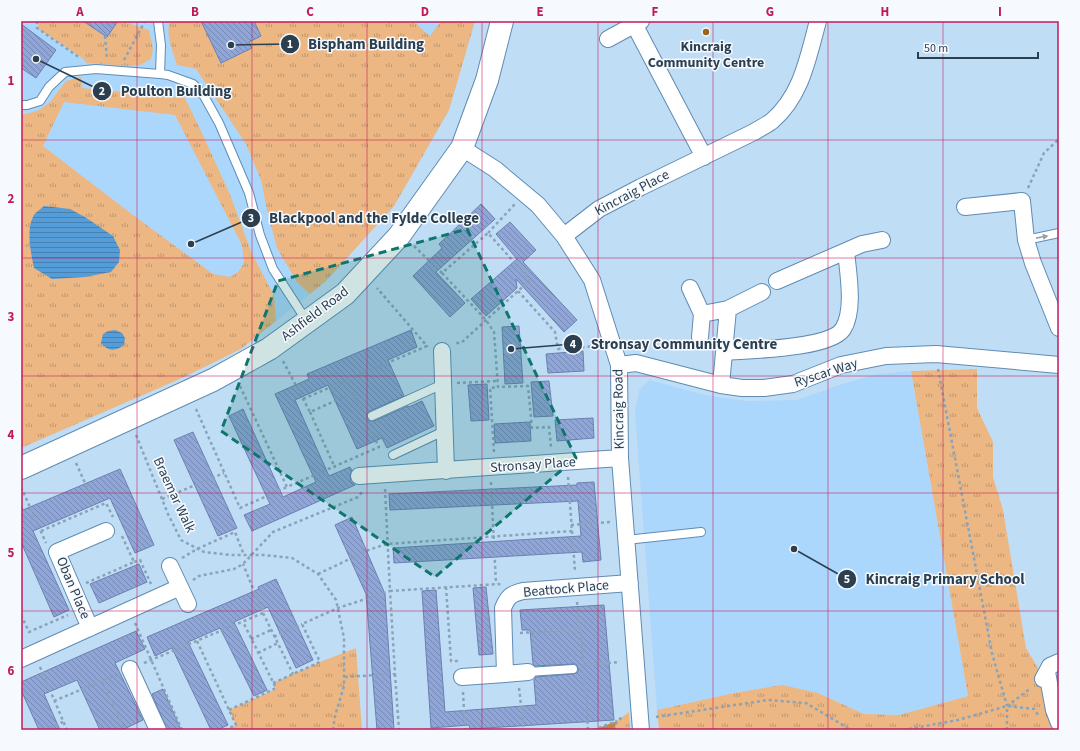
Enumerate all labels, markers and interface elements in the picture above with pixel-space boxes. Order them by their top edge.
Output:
text: A [75,3,84,21]
text: B [191,3,199,21]
text: C [306,3,314,21]
text: D [421,3,429,21]
text: E [536,3,544,21]
text: F [652,3,659,21]
text: G [766,3,774,21]
text: H [881,3,889,21]
text: I [998,3,1002,21]
marker: Kincraig Community Centre [701,27,711,37]
callout: Bispham Building [280,30,432,57]
text: Bispham Building [308,34,424,55]
scale bar [918,34,1038,60]
text: 1 [287,36,293,53]
place label: Kincraig Community Centre [648,37,764,73]
text: 50 m [924,40,948,57]
text: 1 [8,72,15,90]
callout: Poulton Building [92,78,239,105]
text: Poulton Building [121,81,231,102]
text: 2 [99,83,105,100]
street label: Kincraig Place [591,165,673,221]
text: 2 [8,190,15,208]
callout: Blackpool and the Fylde College [241,204,487,231]
text: Blackpool and the Fylde College [269,208,479,229]
text: 3 [248,210,254,227]
one-way arrow [1036,233,1048,239]
street label: Ashfield Road [277,282,353,346]
text: 3 [8,308,15,326]
callout: Stronsay Community Centre [563,330,785,357]
text: Stronsay Community Centre [591,334,778,355]
text: 4 [570,336,577,353]
street label: Ryscar Way [792,353,861,393]
street label: Kincraig Road [608,369,630,449]
text: 4 [8,426,15,444]
street label: Stronsay Place [490,452,576,478]
street label: Braemar Walk [148,454,200,536]
text: 5 [8,544,15,562]
street label: Oban Place [51,554,95,622]
callout: Kincraig Primary School [837,565,1032,592]
text: Kincraig Primary School [865,569,1025,590]
text: 5 [844,571,850,588]
street label: Beattock Place [522,575,610,603]
text: 6 [8,662,15,680]

